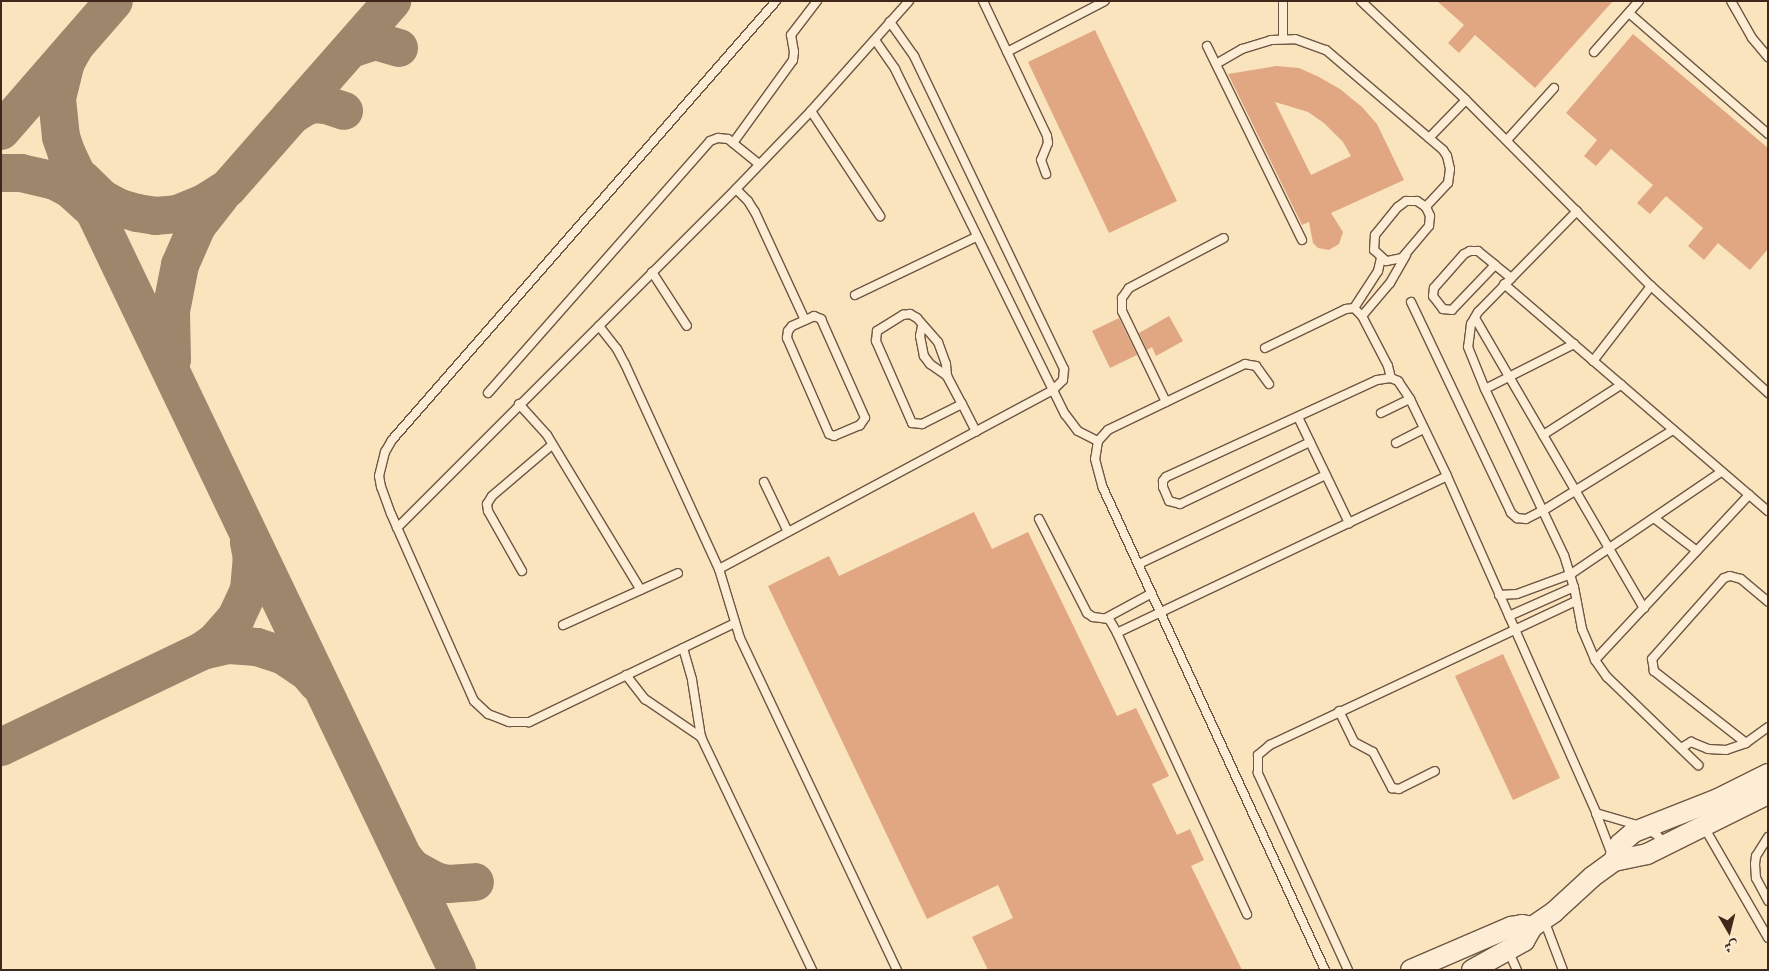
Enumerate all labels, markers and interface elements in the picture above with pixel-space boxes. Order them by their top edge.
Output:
north arrow [1704,906,1754,956]
text: ش [1723,936,1739,956]

